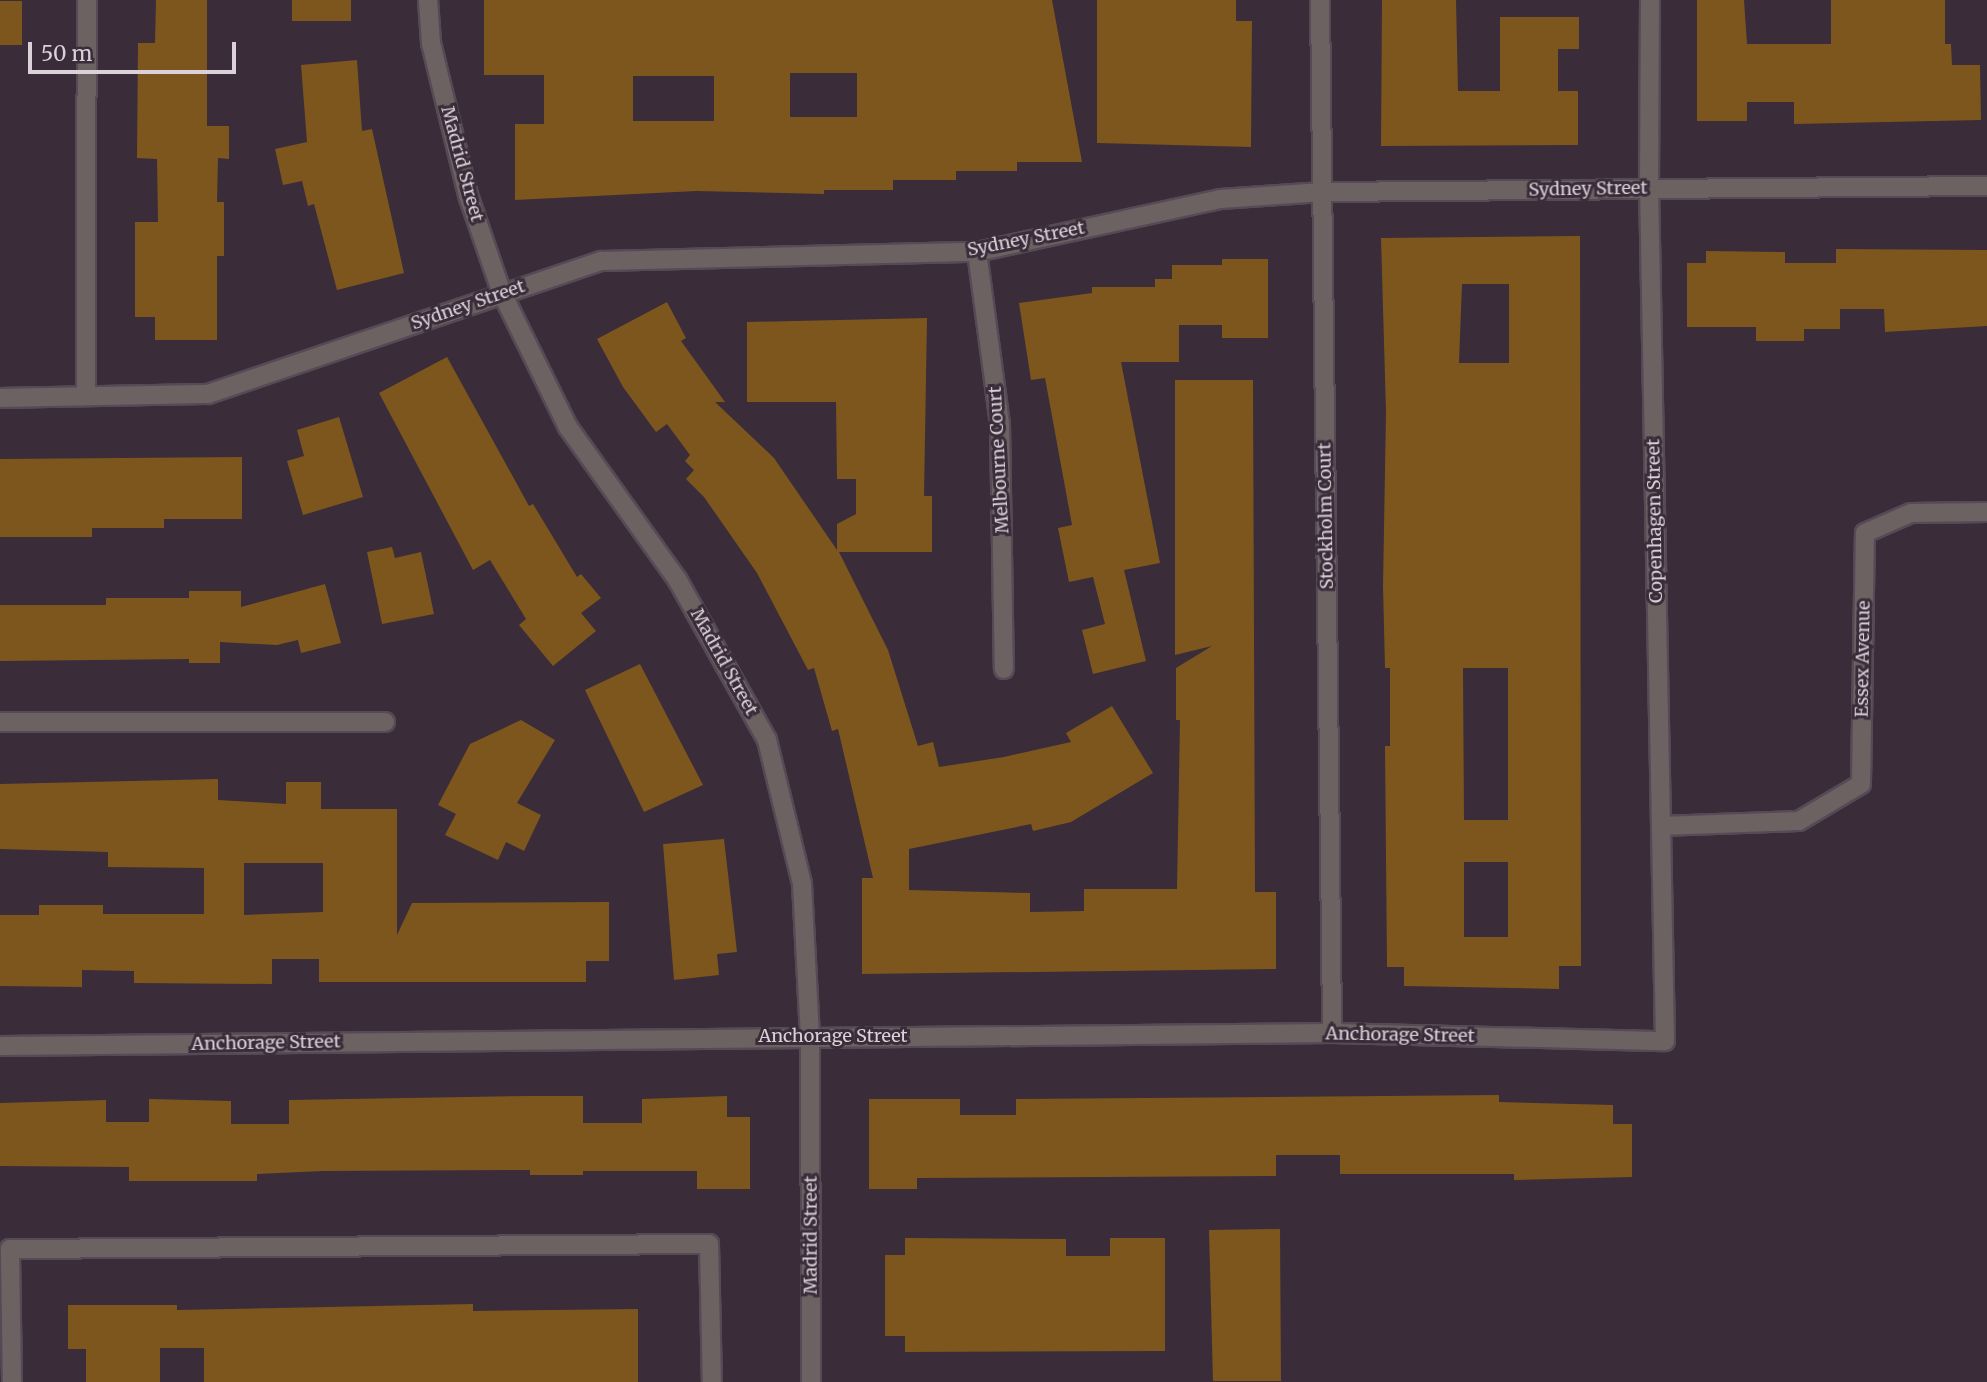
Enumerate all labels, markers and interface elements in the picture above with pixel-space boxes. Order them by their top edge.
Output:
scale bar [32,28,240,72]
text: 50 m [41,40,92,67]
street label: Madrid Street [436,104,488,224]
street label: Sydney Street [1528,177,1648,201]
street label: Sydney Street [966,217,1086,261]
street label: Sydney Street [408,275,528,335]
street label: Melbourne Court [984,386,1014,534]
street label: Copenhagen Street [1643,439,1667,603]
street label: Stockholm Court [1314,442,1338,590]
street label: Essex Avenue [1851,600,1875,718]
street label: Madrid Street [686,605,762,719]
street label: Anchorage Street [1325,1023,1475,1047]
street label: Anchorage Street [758,1025,908,1047]
street label: Anchorage Street [191,1031,341,1055]
street label: Madrid Street [800,1176,822,1294]

